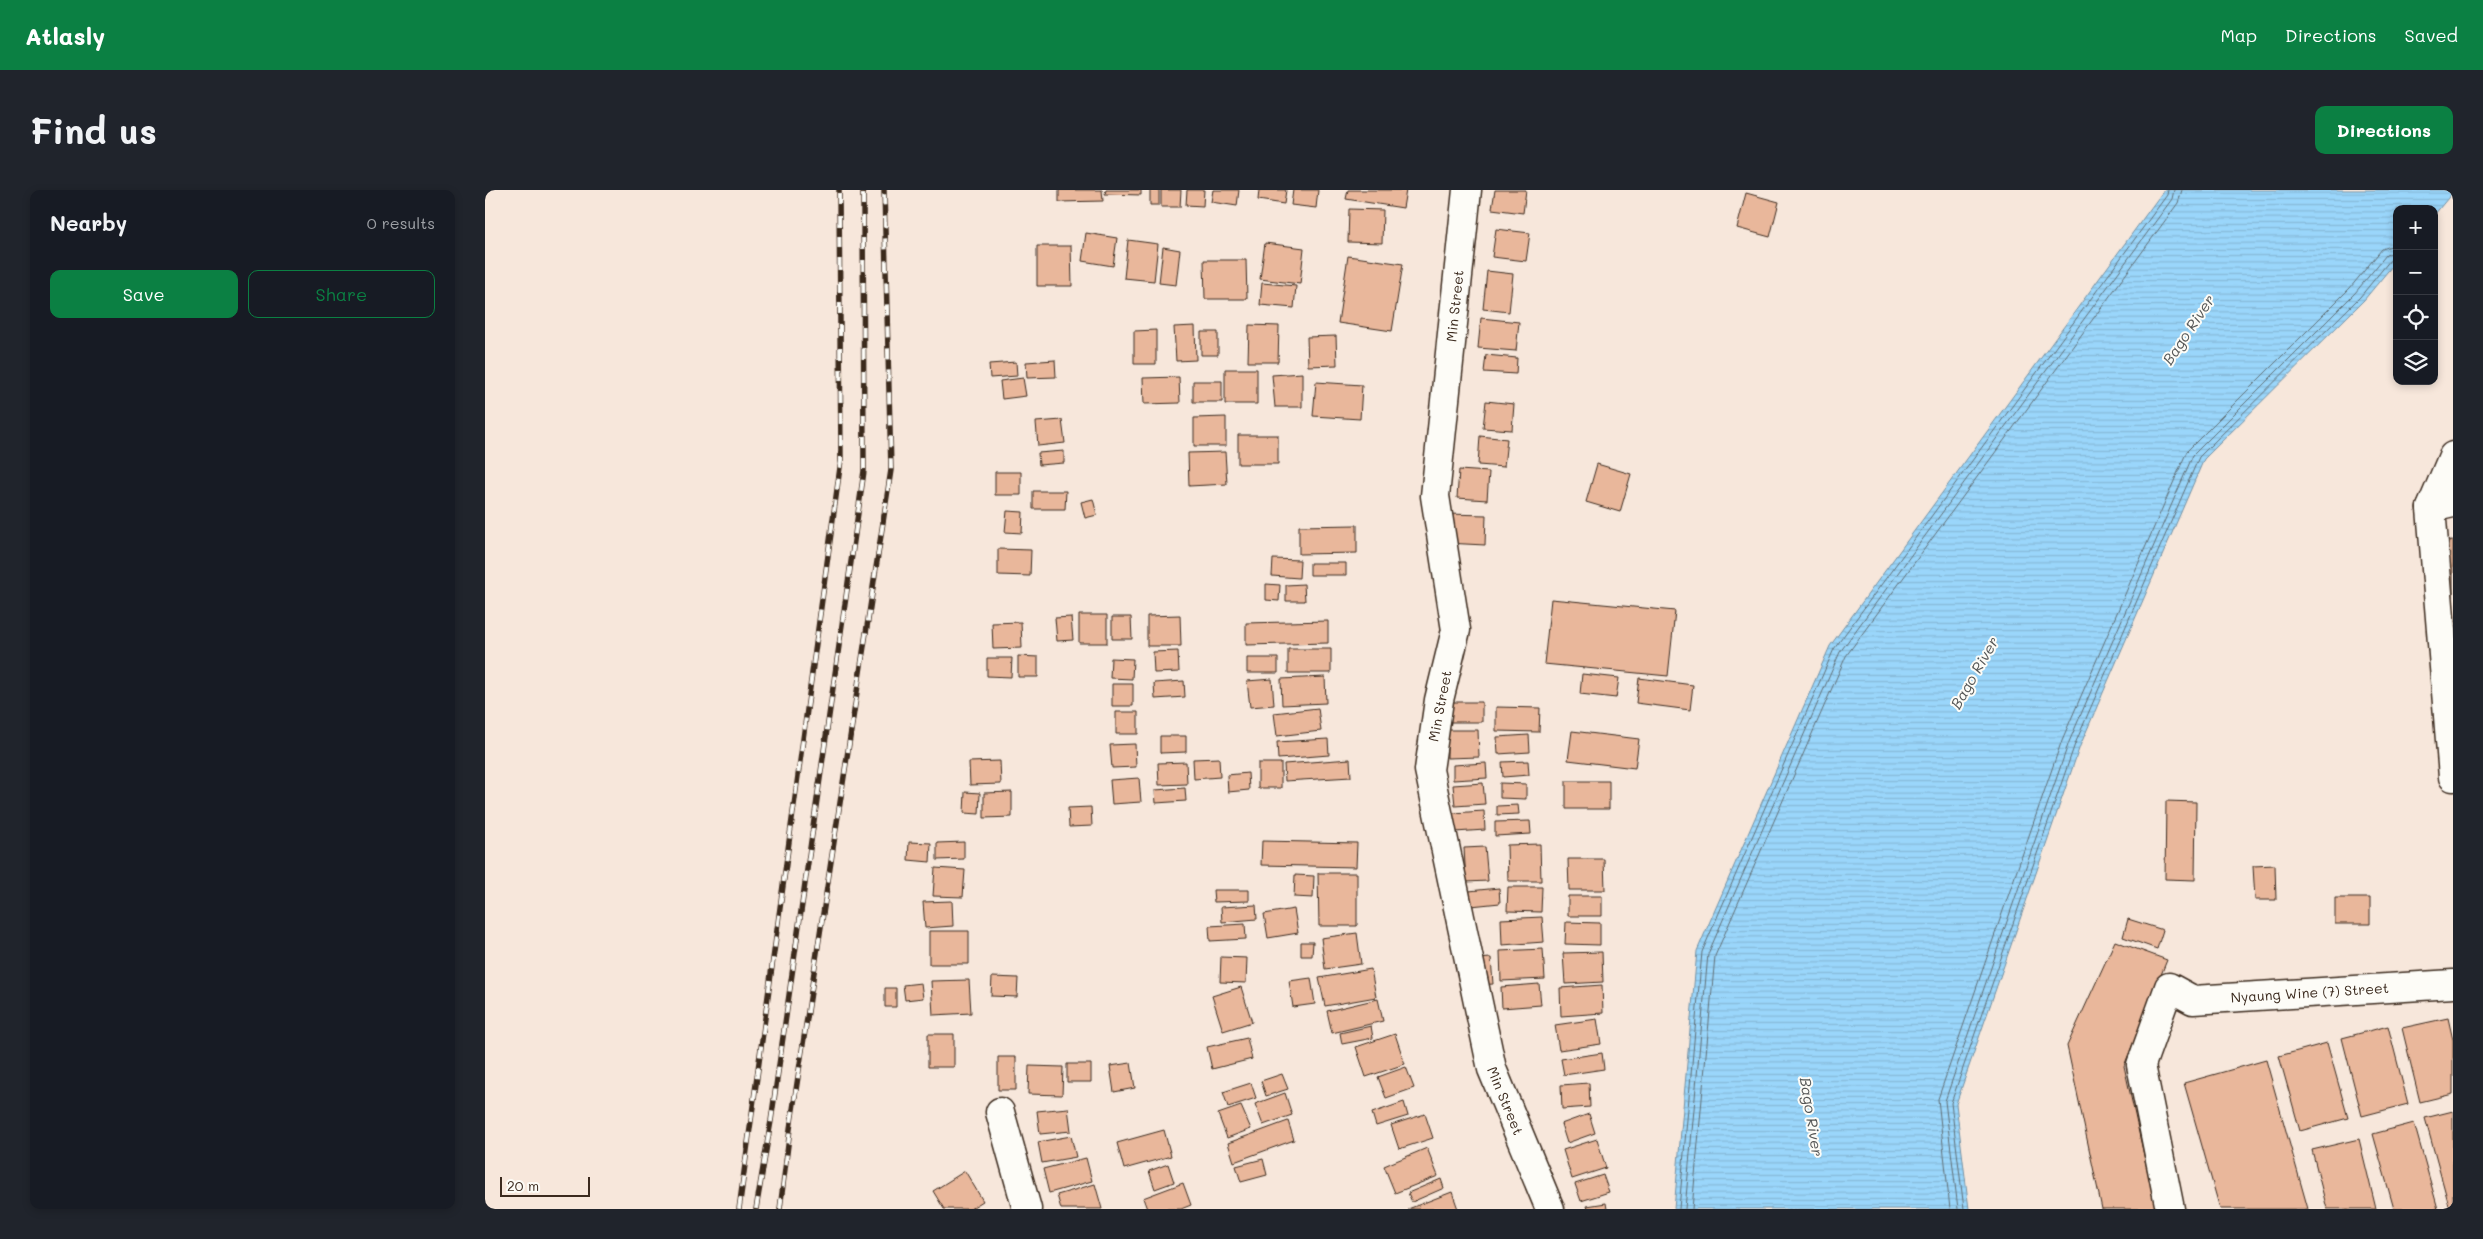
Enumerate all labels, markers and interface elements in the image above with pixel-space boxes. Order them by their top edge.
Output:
text: Atlasly [25,20,105,51]
text: Map [2220,23,2257,47]
text: Directions [2285,23,2377,47]
text: Saved [2405,23,2458,47]
button: Directions [2315,106,2453,154]
text: Find us [30,107,157,153]
map controls [2393,205,2438,385]
button: + [2393,205,2438,250]
text: Nearby [50,209,127,236]
text: 0 results [367,212,435,233]
button: − [2393,250,2438,295]
street label: Min Street [1441,269,1468,343]
button: Save [50,270,238,318]
button: Share [248,270,435,318]
water label: Bago River [2158,290,2219,368]
button: locate [2393,295,2438,340]
button: layers [2393,340,2438,385]
water label: Bago River [1945,632,2003,712]
street label: Min Street [1423,669,1456,743]
street label: Nyaung Wine (7) Street [2230,978,2389,1007]
street label: Min Street [1483,1064,1528,1138]
water label: Bago River [1796,1076,1828,1158]
scale bar [500,1174,590,1197]
text: 20 m [507,1176,539,1195]

